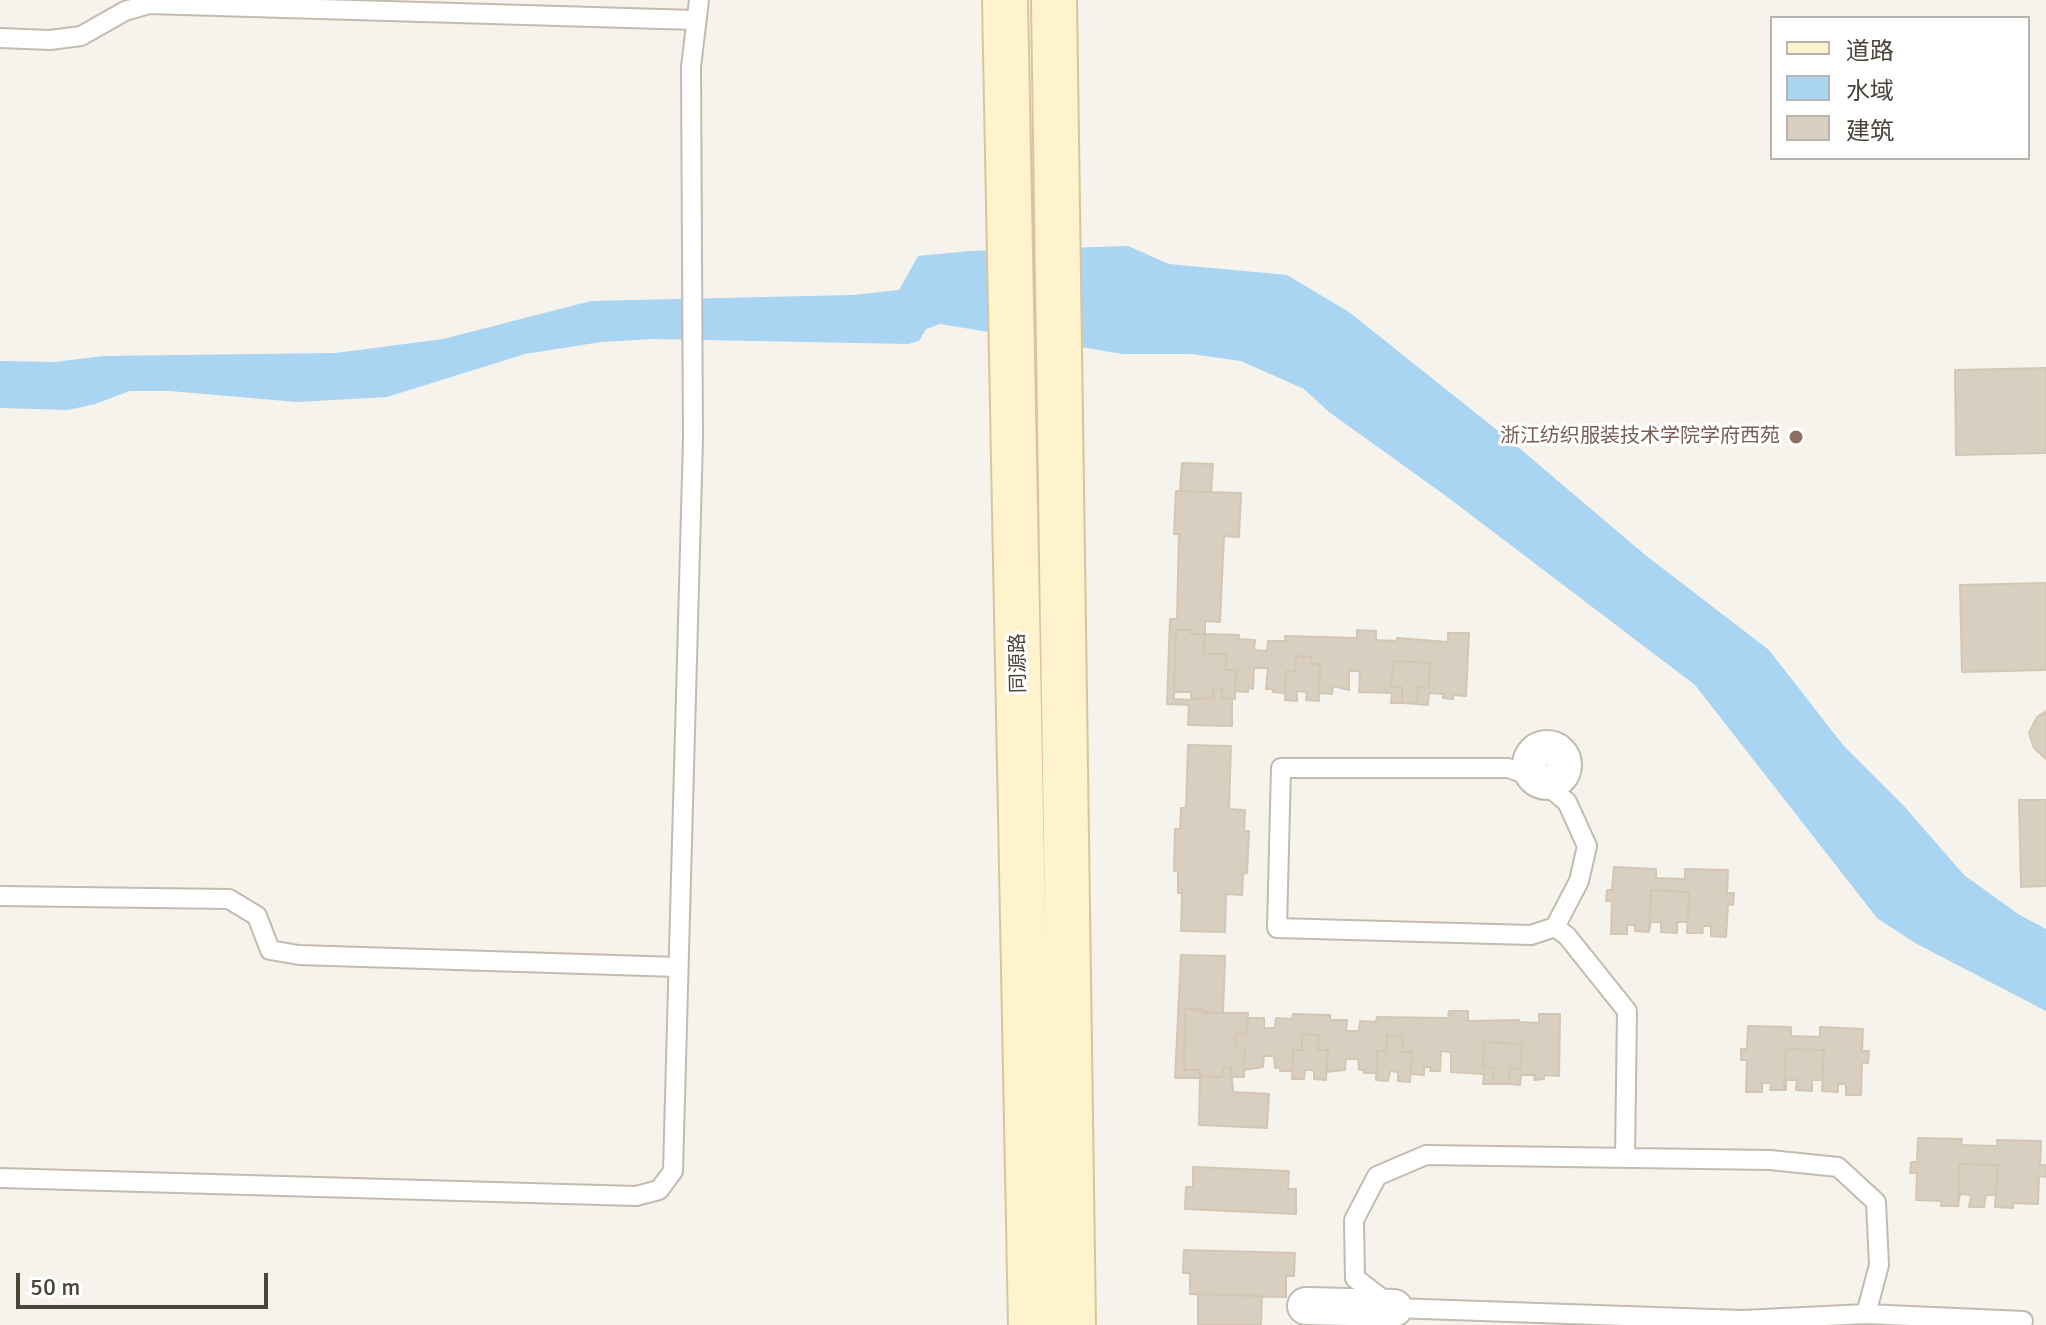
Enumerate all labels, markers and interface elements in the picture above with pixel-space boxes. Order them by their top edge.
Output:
legend [1770,16,2030,160]
text: 道路 [1846,36,1894,66]
text: 水域 [1846,76,1894,106]
text: 建筑 [1846,116,1894,146]
place label: 浙江纺织服装技术学院学府西苑 [1500,425,1780,449]
marker: 浙江纺织服装技术学院学府西苑 [1787,428,1805,446]
street label: 同源路 [1006,633,1032,693]
scale bar [20,1257,272,1307]
text: 50 m [30,1272,80,1302]

